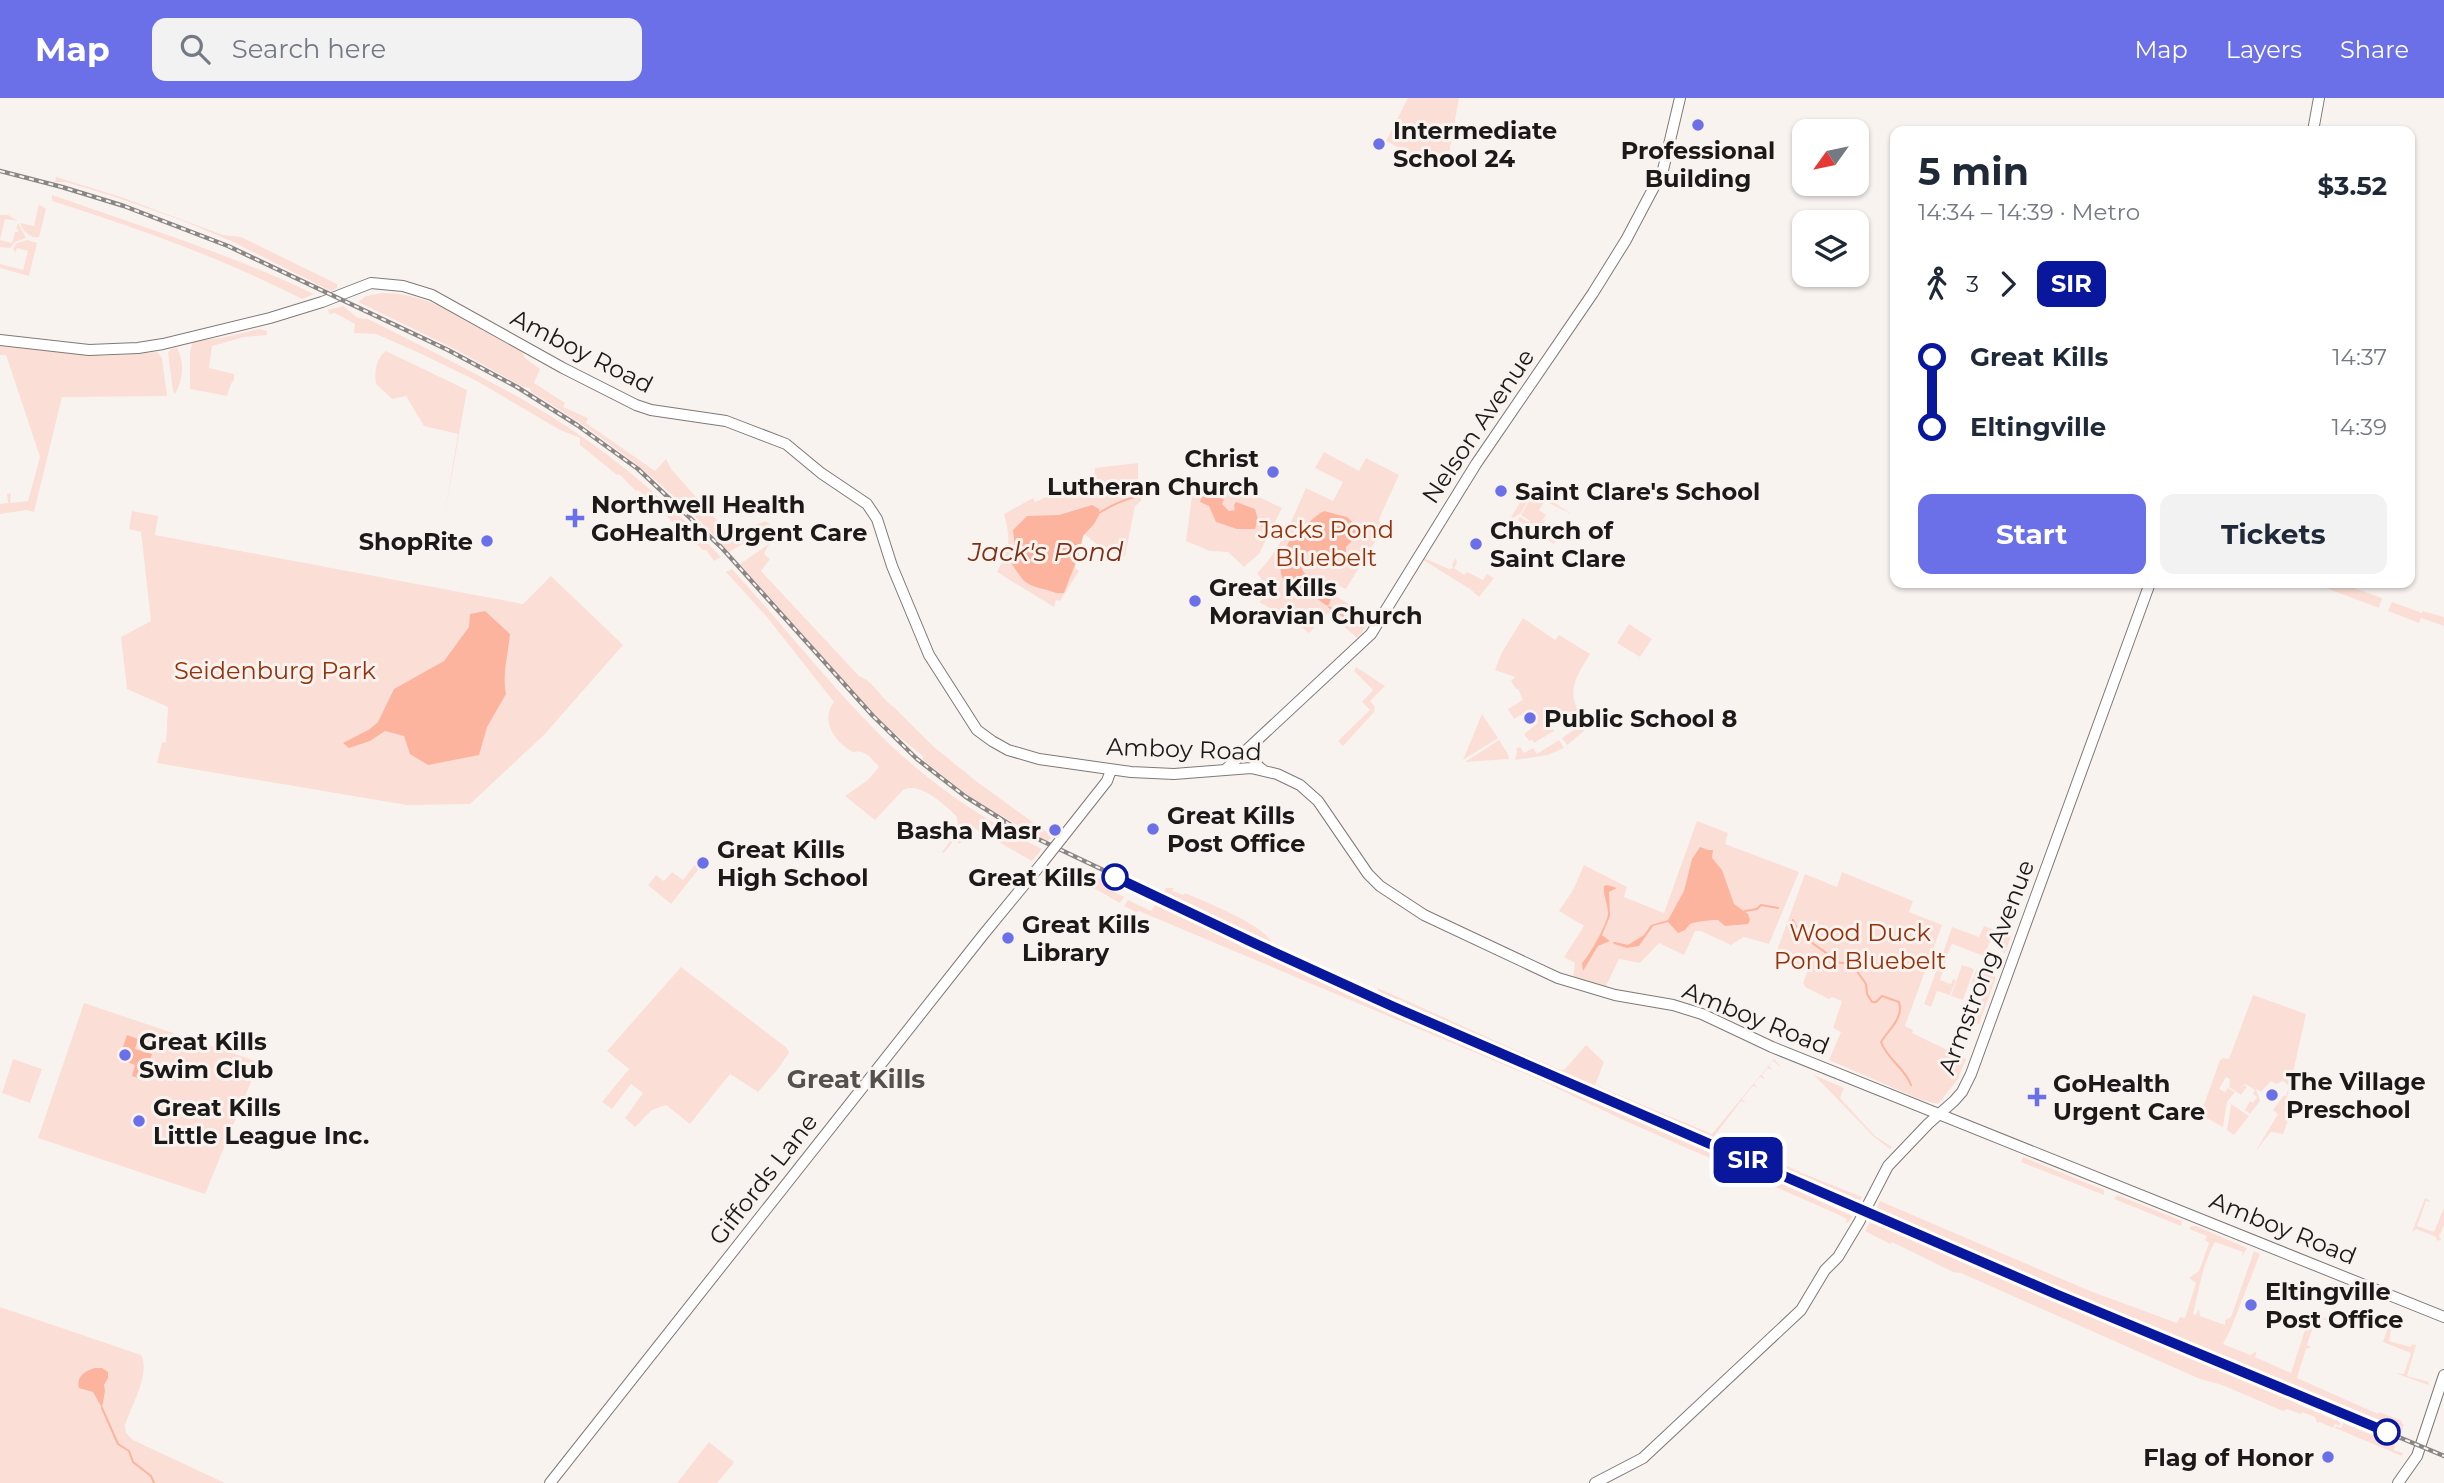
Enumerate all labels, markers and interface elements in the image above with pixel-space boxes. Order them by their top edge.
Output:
search box [152,18,642,81]
text: Map [35,29,110,69]
icon: search [176,30,214,68]
text: Search here [232,33,386,65]
text: Map [2134,35,2188,64]
text: Layers [2226,35,2302,64]
text: Share [2340,35,2409,64]
place label: Intermediate School 24 [1393,116,1557,173]
marker: Professional Building [1690,117,1706,133]
north arrow [1792,119,1869,196]
map controls [1792,119,1869,287]
marker: Intermediate School 24 [1371,136,1387,152]
place label: Professional Building [1621,136,1775,193]
text: 5 min [1918,148,2029,195]
text: $3.52 [2318,170,2387,202]
text: 14:34 – 14:39 · Metro [1918,198,2140,226]
button: layers [1792,210,1869,287]
icon: walk [1918,265,1956,303]
icon: forward [1989,265,2027,303]
text: SIR [2051,269,2092,298]
text: 3 [1966,270,1979,298]
street label: Amboy Road [506,303,658,399]
text: Great Kills [1970,341,2108,373]
street label: Nelson Avenue [1416,343,1540,509]
text: 14:37 [2332,343,2387,371]
text: Eltingville [1970,411,2106,443]
text: 14:39 [2331,413,2387,441]
place label: Christ Lutheran Church [1047,444,1260,501]
marker: Christ Lutheran Church [1265,464,1281,480]
place label: Saint Clare's School [1515,477,1760,506]
marker: Saint Clare's School [1493,483,1509,499]
place label: Northwell Health GoHealth Urgent Care [591,490,867,547]
button: Start [1918,494,2146,574]
button: Tickets [2160,494,2387,574]
marker: Northwell Health GoHealth Urgent Care [565,508,585,528]
park label: Jacks Pond Bluebelt [1257,515,1394,572]
place label: Church of Saint Clare [1490,516,1626,573]
place label: ShopRite [359,527,473,556]
marker: ShopRite [479,533,495,549]
water label: Jack's Pond [968,536,1124,568]
marker: Church of Saint Clare [1468,536,1484,552]
place label: Great Kills Moravian Church [1209,573,1423,630]
marker: Great Kills Moravian Church [1187,593,1203,609]
park label: Seidenburg Park [174,656,377,685]
place label: Public School 8 [1544,704,1737,733]
marker: Public School 8 [1522,710,1538,726]
street label: Amboy Road [1106,732,1262,766]
place label: Great Kills Post Office [1167,801,1305,858]
place label: Basha Masr [896,816,1041,845]
marker: Great Kills Post Office [1145,821,1161,837]
marker: Basha Masr [1047,822,1063,838]
place label: Great Kills High School [717,835,869,892]
marker: Great Kills High School [695,855,711,871]
street label: Armstrong Avenue [1932,856,2040,1078]
place label: Great Kills [968,863,1096,892]
marker: Great Kills [1102,864,1128,890]
place label: Great Kills Library [1022,910,1150,967]
park label: Wood Duck Pond Bluebelt [1774,918,1947,975]
marker: Great Kills Library [1000,930,1016,946]
street label: Amboy Road [1678,975,1834,1061]
place label: Great Kills Swim Club [139,1027,273,1084]
marker: Great Kills Swim Club [117,1047,133,1063]
district label: Great Kills [787,1063,925,1095]
place label: The Village Preschool [2286,1067,2426,1124]
place label: GoHealth Urgent Care [2053,1069,2205,1126]
marker: GoHealth Urgent Care [2027,1087,2047,1107]
marker: The Village Preschool [2264,1087,2280,1103]
place label: Great Kills Little League Inc. [153,1093,369,1150]
street label: Giffords Lane [703,1108,823,1250]
marker: Great Kills Little League Inc. [131,1113,147,1129]
line badge: SIR [1708,1137,1788,1183]
text: SIR [1728,1145,1768,1174]
street label: Amboy Road [2205,1185,2361,1271]
place label: Eltingville Post Office [2265,1277,2403,1334]
marker: Eltingville Post Office [2243,1297,2259,1313]
unlabelled marker [2374,1419,2400,1445]
place label: Flag of Honor [2143,1443,2314,1472]
marker: Flag of Honor [2320,1449,2336,1465]

